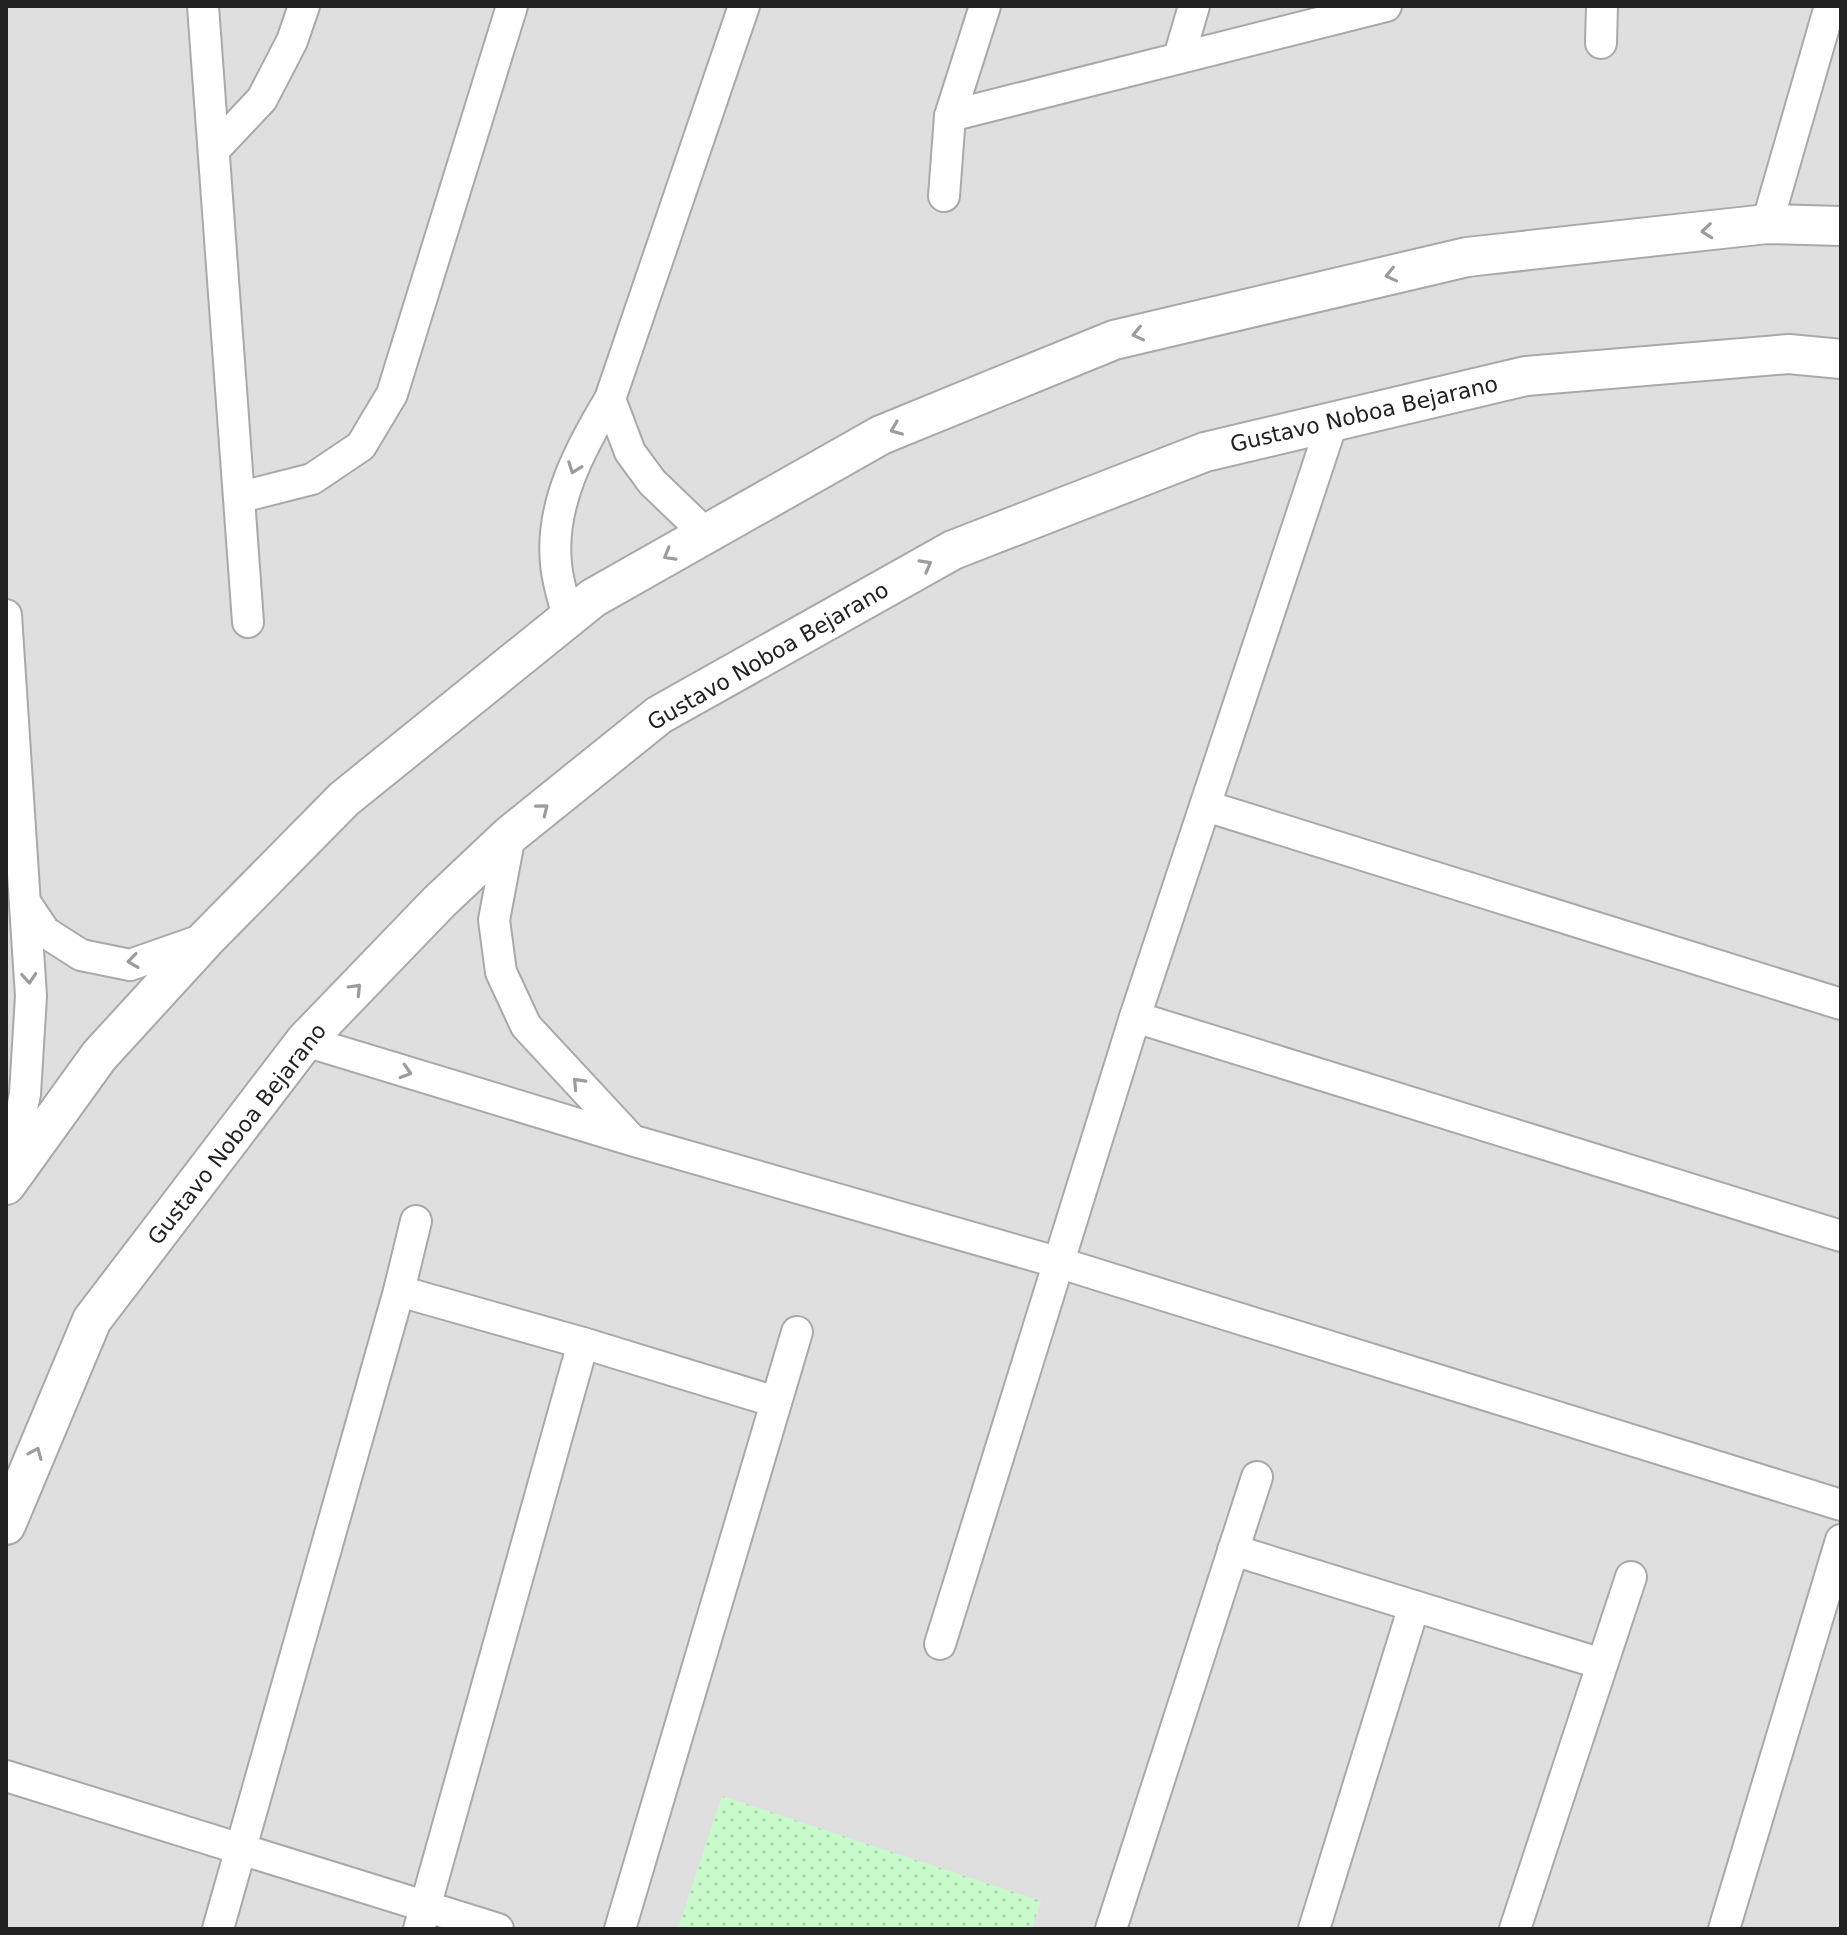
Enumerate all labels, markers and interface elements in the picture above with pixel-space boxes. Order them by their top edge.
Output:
one-way arrow [1700,222,1713,239]
one-way arrow [1385,266,1399,283]
one-way arrow [1132,325,1146,342]
street label: Gustavo Noboa Bejarano [1228,371,1500,457]
one-way arrow [890,419,904,435]
one-way arrow [567,460,584,474]
one-way arrow [663,545,678,561]
one-way arrow [918,559,932,575]
street label: Gustavo Noboa Bejarano [643,577,893,735]
one-way arrow [534,804,549,818]
one-way arrow [126,952,139,969]
one-way arrow [20,972,37,985]
one-way arrow [346,984,361,998]
street label: Gustavo Noboa Bejarano [143,1018,331,1250]
one-way arrow [399,1063,413,1079]
one-way arrow [574,1077,588,1092]
one-way arrow [27,1447,43,1461]

